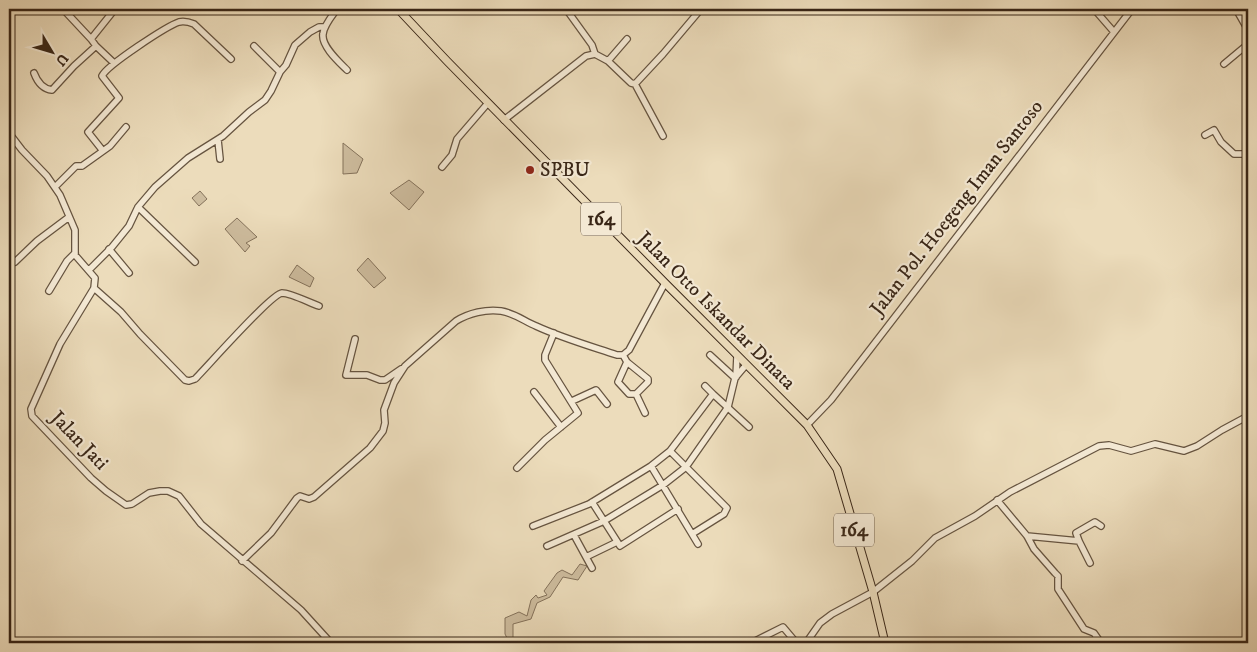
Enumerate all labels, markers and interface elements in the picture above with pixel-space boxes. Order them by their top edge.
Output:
north arrow [28,28,78,78]
text: U [51,50,72,69]
street label: Jalan Pol. Hoegeng Iman Santoso [864,95,1049,322]
place label: SPBU [540,158,590,183]
marker: SPBU [524,164,536,176]
road number: 164 [581,202,621,235]
street label: Jalan Otto Iskandar Dinata [630,225,801,396]
street label: Jalan Jati [43,405,113,476]
road number: 164 [834,514,874,546]

